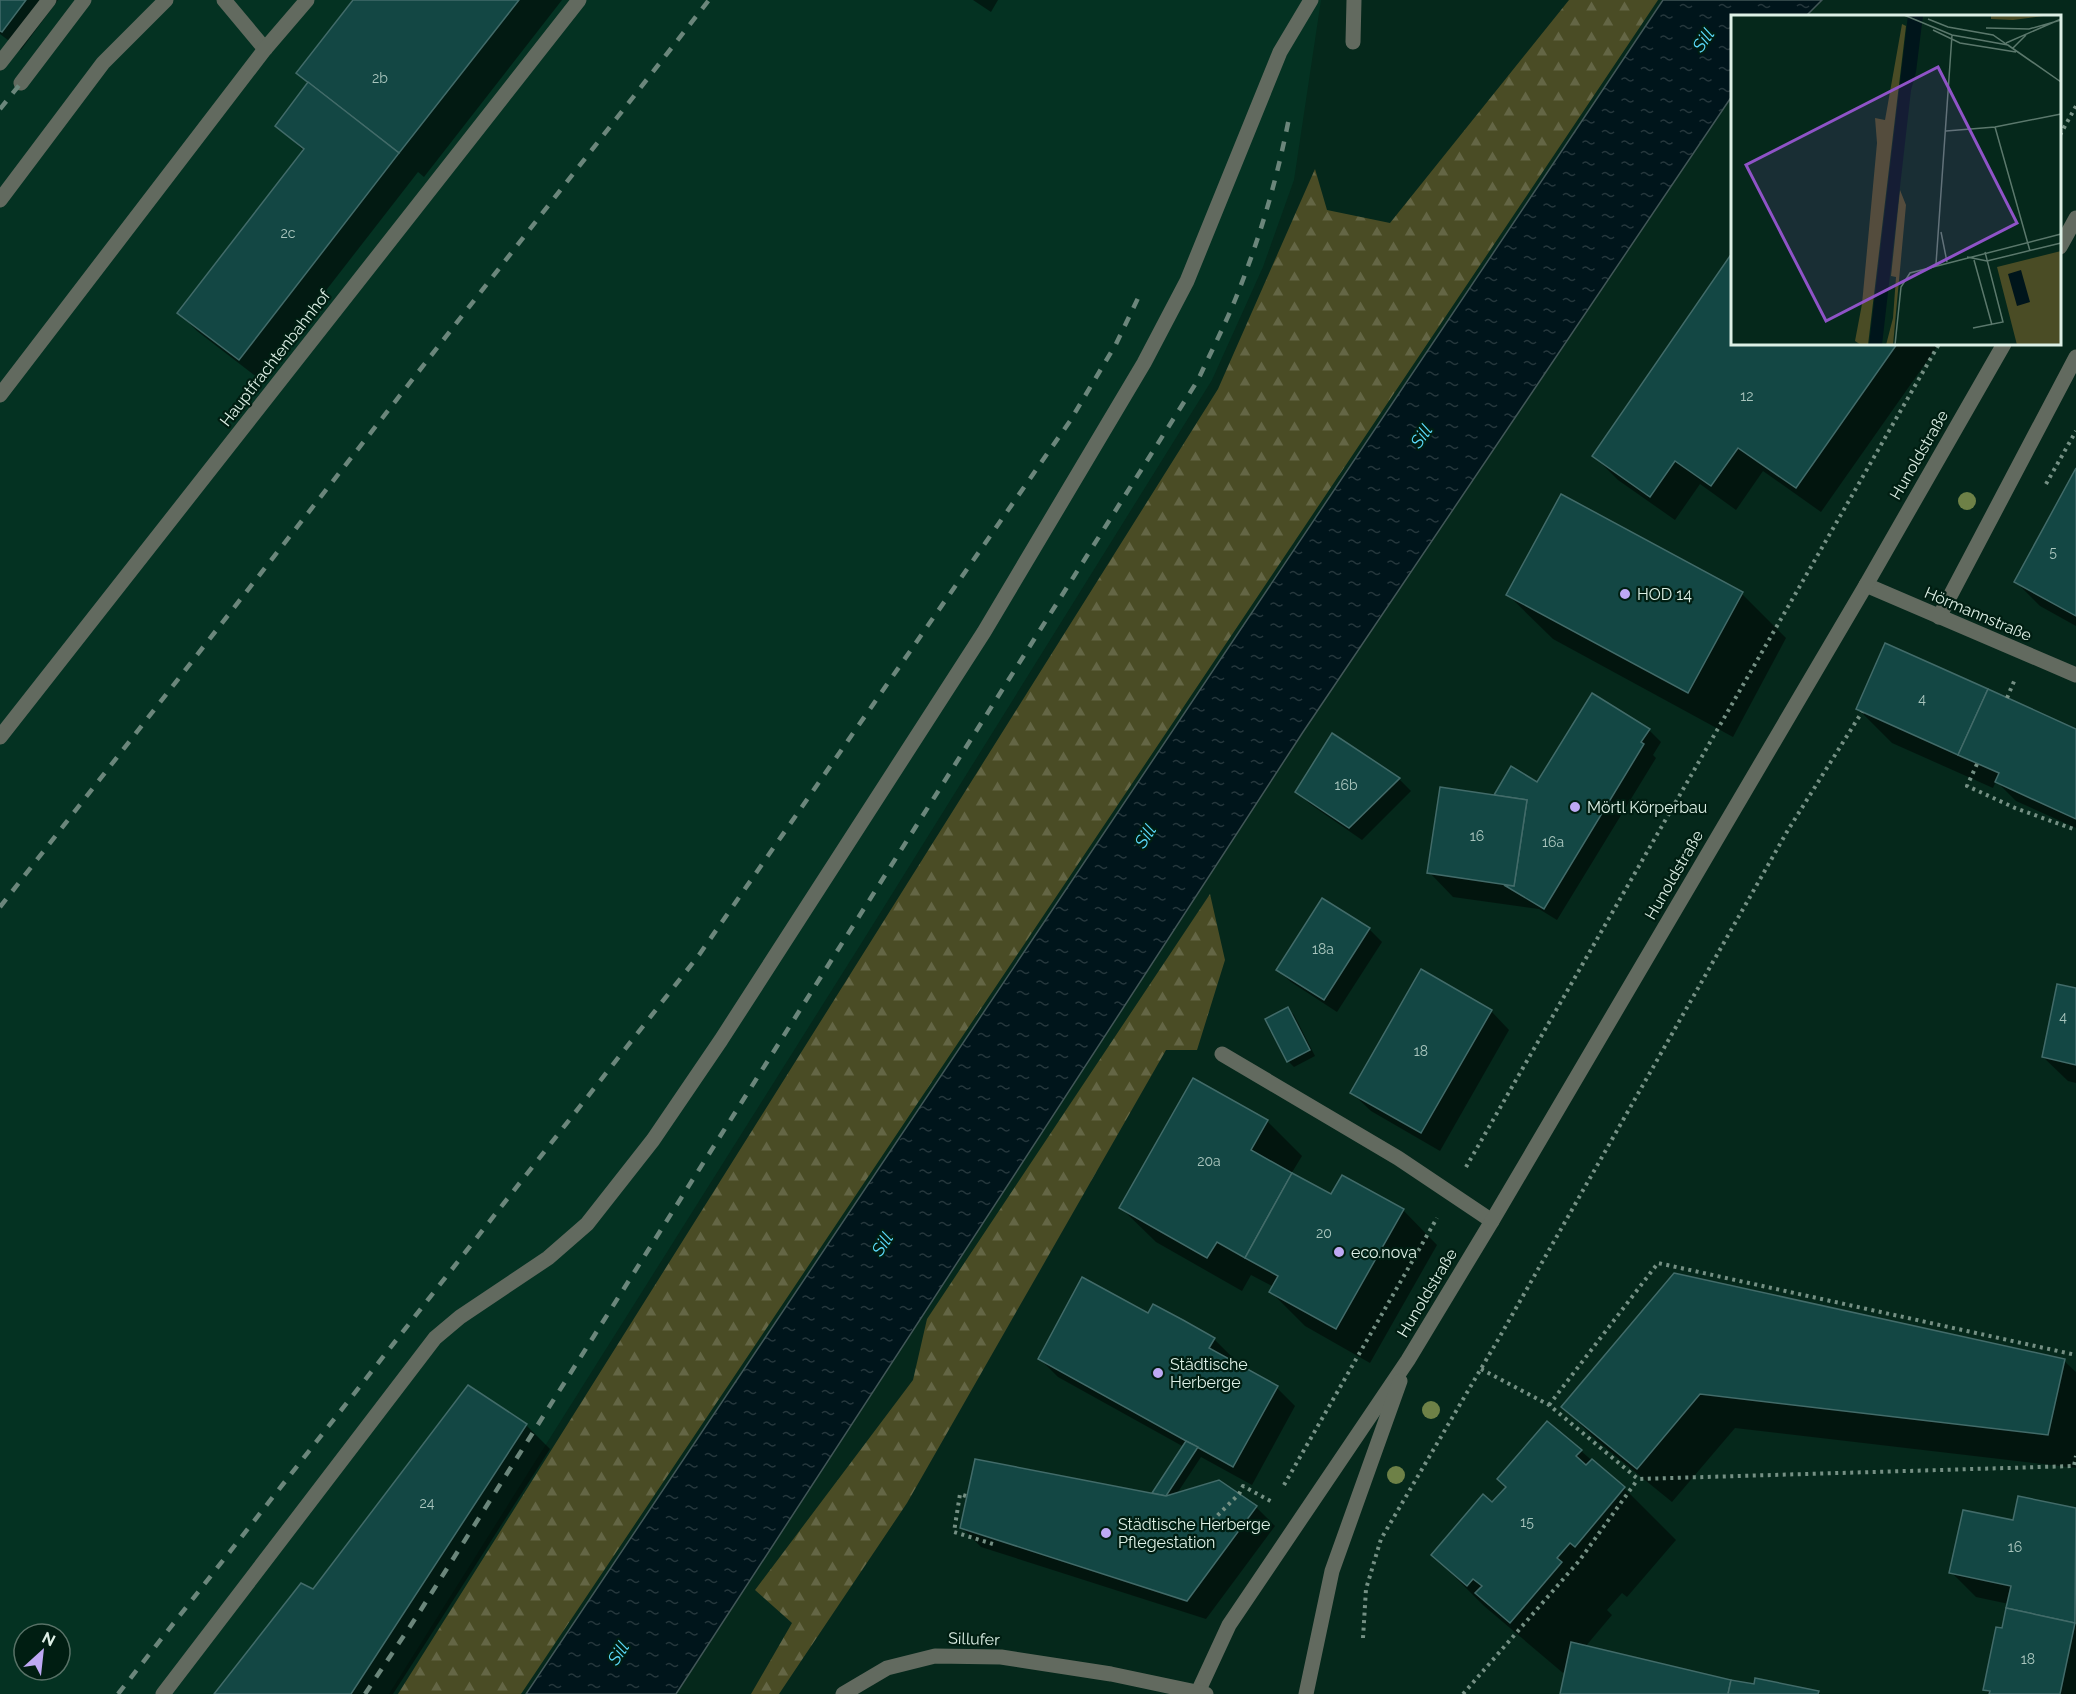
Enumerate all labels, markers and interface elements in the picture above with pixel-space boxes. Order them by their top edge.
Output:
inset map [1731,15,2061,345]
water label: Sill [1687,24,1719,57]
house number: 2b [372,70,388,86]
house number: 2c [281,225,296,241]
street label: Hauptfrachtenbahnhof [216,285,335,430]
house number: 12 [1740,388,1754,404]
street label: Hunoldstraße [1886,407,1952,503]
water label: Sill [1405,420,1437,453]
house number: 5 [2049,544,2057,560]
street label: Hörmannstraße [1922,583,2034,645]
place label: HOD 14 [1637,585,1692,604]
marker: HOD 14 [1618,587,1632,601]
house number: 4 [1918,691,1926,707]
house number: 16b [1334,777,1358,793]
place label: Mörtl Körperbau [1587,798,1707,817]
marker: Mörtl Körperbau [1568,800,1582,814]
water label: Sill [1129,820,1160,853]
street label: Hunoldstraße [1641,827,1707,923]
house number: 16 [1470,828,1484,844]
house number: 16a [1542,834,1564,850]
house number: 18a [1312,941,1334,957]
house number: 4 [2059,1009,2067,1025]
house number: 18 [1414,1043,1428,1059]
house number: 20a [1197,1153,1221,1169]
house number: 20 [1316,1225,1332,1241]
water label: Sill [866,1228,897,1261]
place label: eco.nova [1351,1243,1417,1262]
marker: eco.nova [1332,1245,1346,1259]
street label: Hunoldstraße [1393,1245,1461,1341]
place label: Städtische Herberge [1170,1355,1248,1392]
marker: Städtische Herberge [1151,1366,1165,1380]
house number: 24 [420,1495,435,1511]
house number: 15 [1520,1514,1534,1530]
place label: Städtische Herberge Pflegestation [1118,1515,1270,1552]
marker: Städtische Herberge Pflegestation [1099,1526,1113,1540]
house number: 16 [2008,1539,2022,1555]
north arrow [12,1622,72,1682]
text: N [39,1628,58,1650]
street label: Sillufer [948,1629,1000,1649]
water label: Sill [602,1637,633,1670]
house number: 18 [2021,1651,2035,1667]

